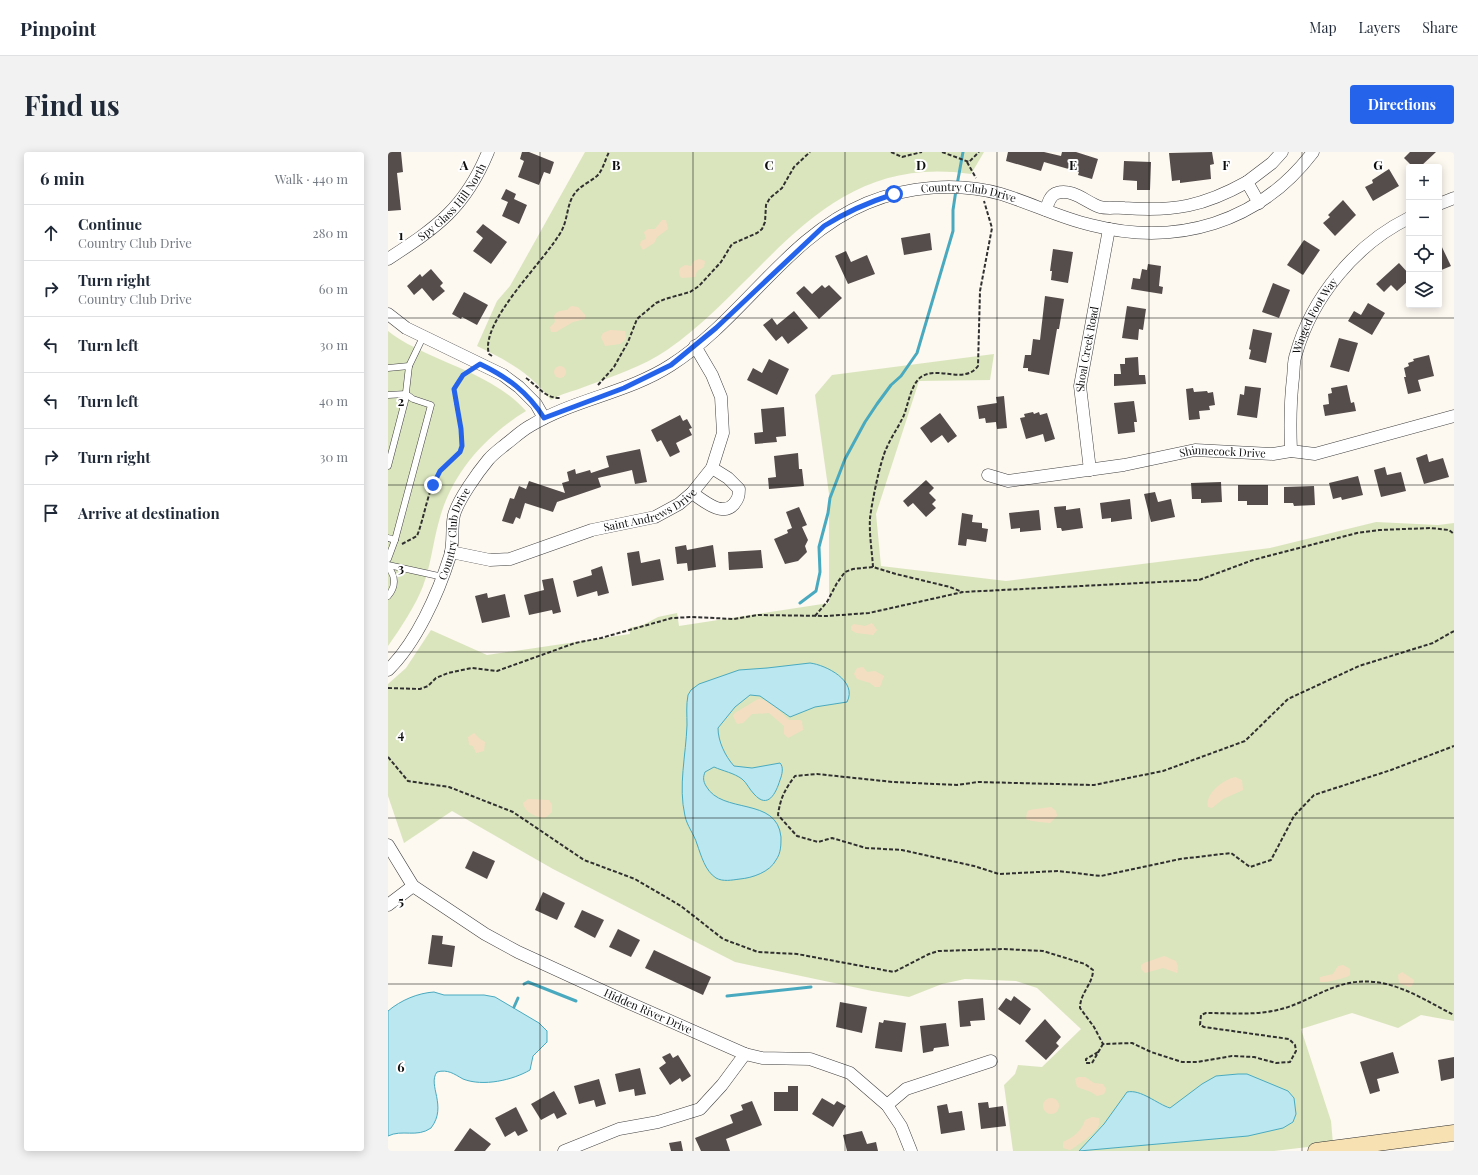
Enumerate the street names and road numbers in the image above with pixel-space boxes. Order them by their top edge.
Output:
street label: Spy Glass Hill North [415,160,489,244]
street label: Country Club Drive [920,179,1019,206]
street label: Winged Foot Way [1288,274,1341,357]
street label: Shoal Creek Road [1072,304,1102,393]
street label: Shinnecock Drive [1178,442,1267,461]
street label: Country Club Drive [434,484,474,582]
street label: Saint Andrews Drive [602,485,700,534]
street label: Hidden River Drive [602,985,695,1037]

